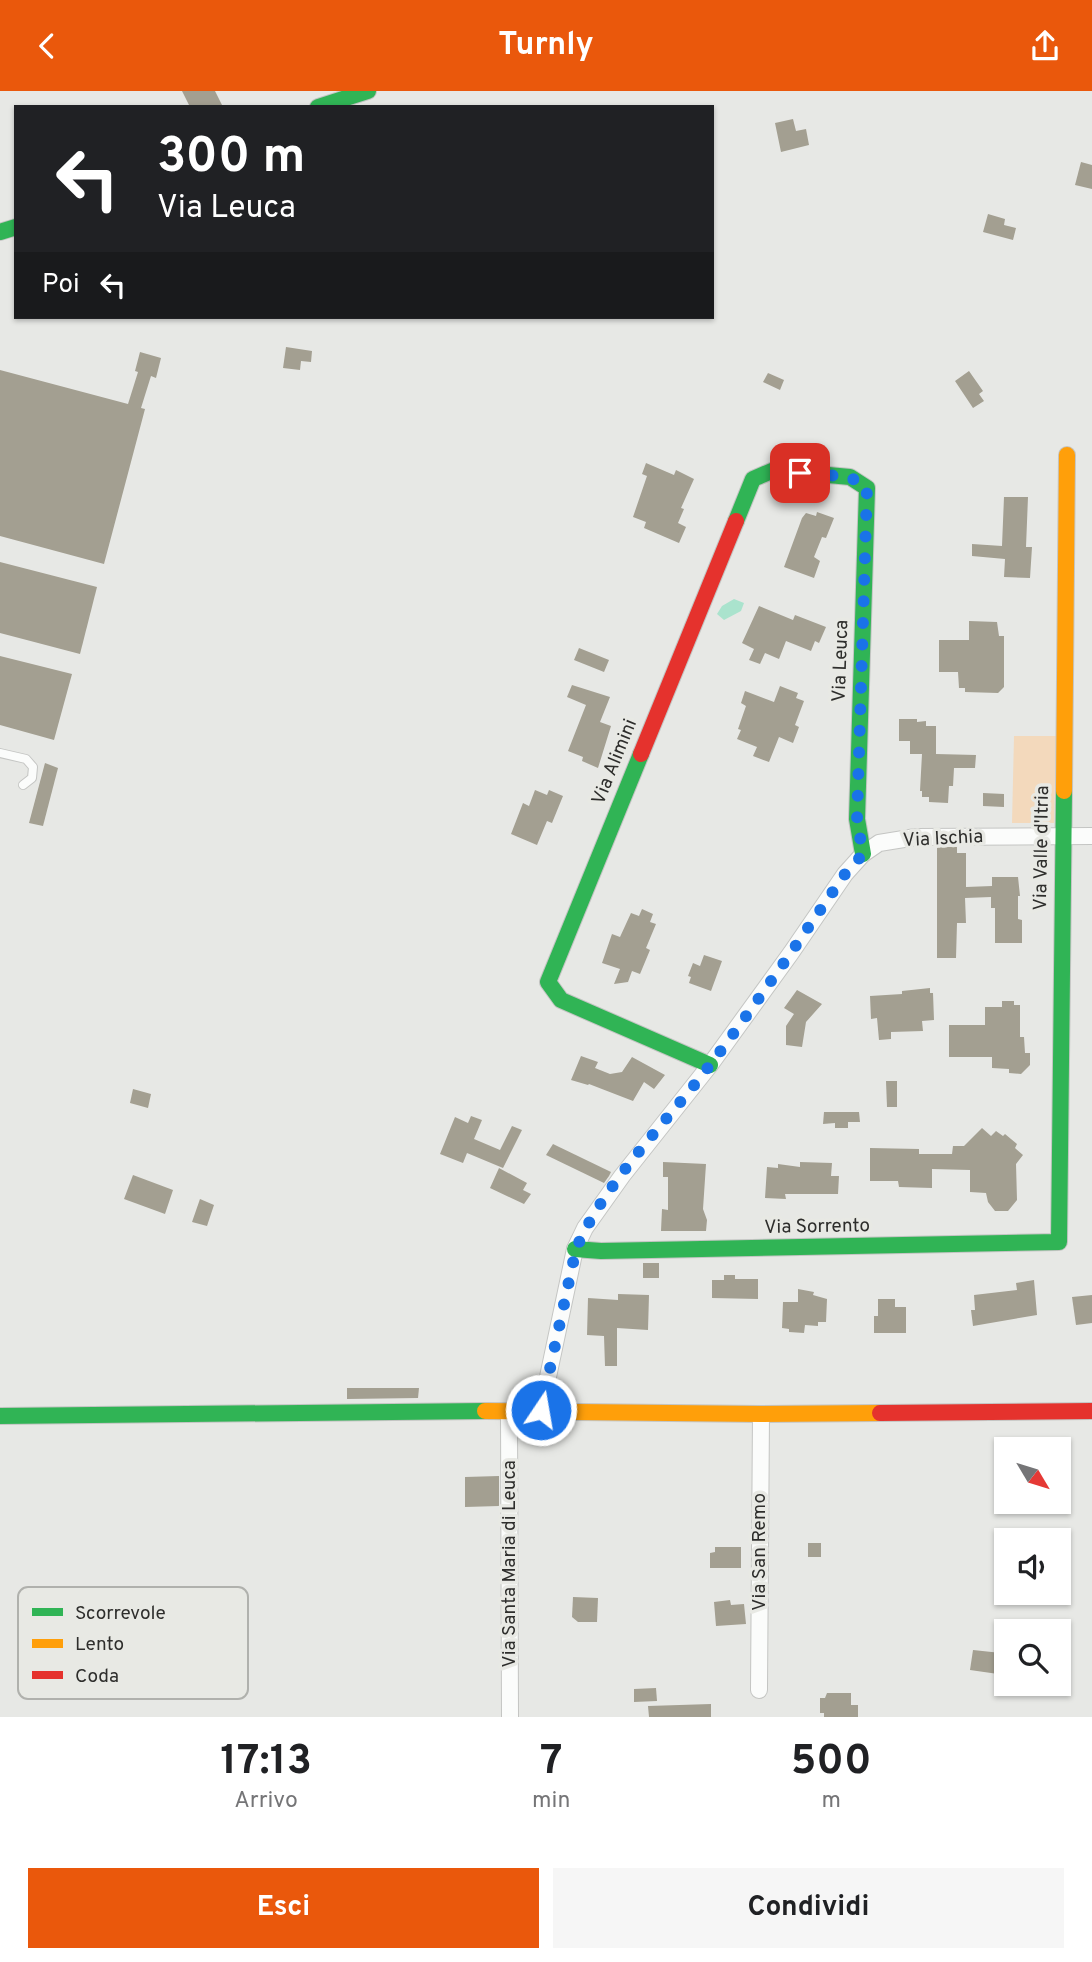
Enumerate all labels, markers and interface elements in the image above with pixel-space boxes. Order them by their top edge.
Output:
text: Turnly [498,26,594,66]
icon: back [28,27,66,65]
icon: share [1026,27,1064,65]
text: 300 m [157,128,305,190]
icon: left [42,133,133,224]
text: Via Leuca [157,189,296,229]
icon: left [94,266,132,304]
text: Poi [42,269,80,302]
pin [770,443,830,503]
icon: arrive [781,454,819,492]
street label: Via Leuca [828,619,854,703]
street label: Via Alimini [587,716,643,808]
street label: Via Valle d'Itria [1029,785,1055,911]
street label: Via Ischia [902,825,984,853]
street label: Via Sorrento [764,1214,870,1240]
position arrow [504,1373,578,1447]
north arrow [994,1437,1071,1514]
map controls [994,1437,1071,1696]
street label: Via Santa Maria di Leuca [498,1460,522,1668]
street label: Via San Remo [748,1493,772,1611]
button: sound [994,1528,1071,1605]
legend [18,1587,248,1699]
text: Scorrevole [75,1602,166,1626]
button: search [994,1619,1071,1696]
text: Lento [75,1633,124,1657]
text: Coda [75,1665,119,1689]
text: 17:13 [220,1736,312,1789]
text: 7 [540,1736,563,1789]
text: 500 [791,1736,872,1789]
text: Arrivo [234,1787,298,1816]
text: min [532,1787,570,1816]
text: m [821,1787,841,1816]
button: Esci [28,1868,539,1948]
button: Condividi [553,1868,1064,1948]

